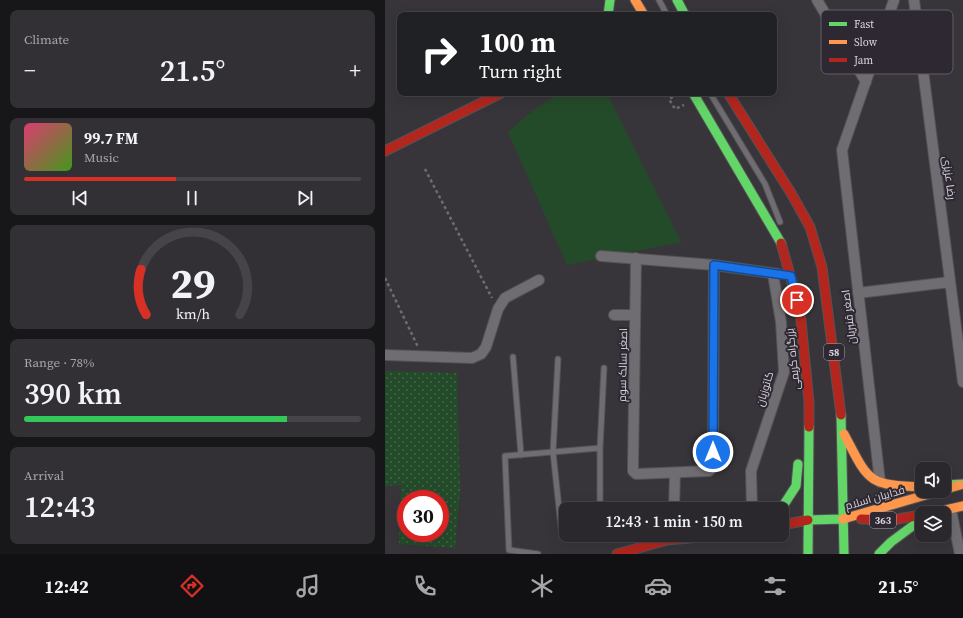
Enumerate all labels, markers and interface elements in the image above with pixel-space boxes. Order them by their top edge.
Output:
legend [821,10,953,74]
text: Fast [854,17,874,32]
text: 100 m [479,23,556,61]
icon: right [413,28,465,80]
text: Climate [24,31,69,48]
text: Slow [854,35,878,50]
text: 21.5° [160,50,225,91]
text: Jam [853,53,873,68]
text: − [24,55,36,85]
text: + [349,55,361,85]
text: Turn right [479,59,561,84]
text: 99.7 FM [84,128,138,149]
text: Music [84,149,119,166]
street label: رضا عزیزی [939,155,959,201]
icon: previous [69,187,91,209]
icon: pause [181,187,203,209]
icon: next [294,187,316,209]
text: 29 [170,255,215,312]
pin [780,283,814,317]
icon: arrive [786,289,808,311]
street label: اصغر قنبریان [838,289,860,345]
text: km/h [176,304,210,324]
street label: بزرگراه کریمی [782,327,804,391]
street label: اصغر سالک سوم [615,328,631,402]
road number: 58 [824,344,844,360]
text: Range · 78% [24,354,95,371]
street label: کاتوزیان [753,370,777,408]
text: 390 km [24,373,122,414]
position arrow [692,431,734,473]
map controls [915,462,951,542]
button: sound [915,462,951,498]
text: Arrival [24,467,64,484]
street label: فداییان اسلام [844,482,906,514]
text: 12:43 [24,486,95,527]
speed limit sign: 30 [397,490,449,542]
button: layers [915,506,951,542]
text: 12:43 · 1 min · 150 m [606,511,742,532]
road number: 363 [870,512,896,528]
icon: directions [178,572,206,600]
icon: music [294,572,322,600]
icon: phone [411,572,439,600]
icon: climate [528,572,556,600]
icon: car [644,572,672,600]
icon: filters [761,572,789,600]
text: 12:42 [44,574,89,599]
text: 21.5° [878,574,919,599]

